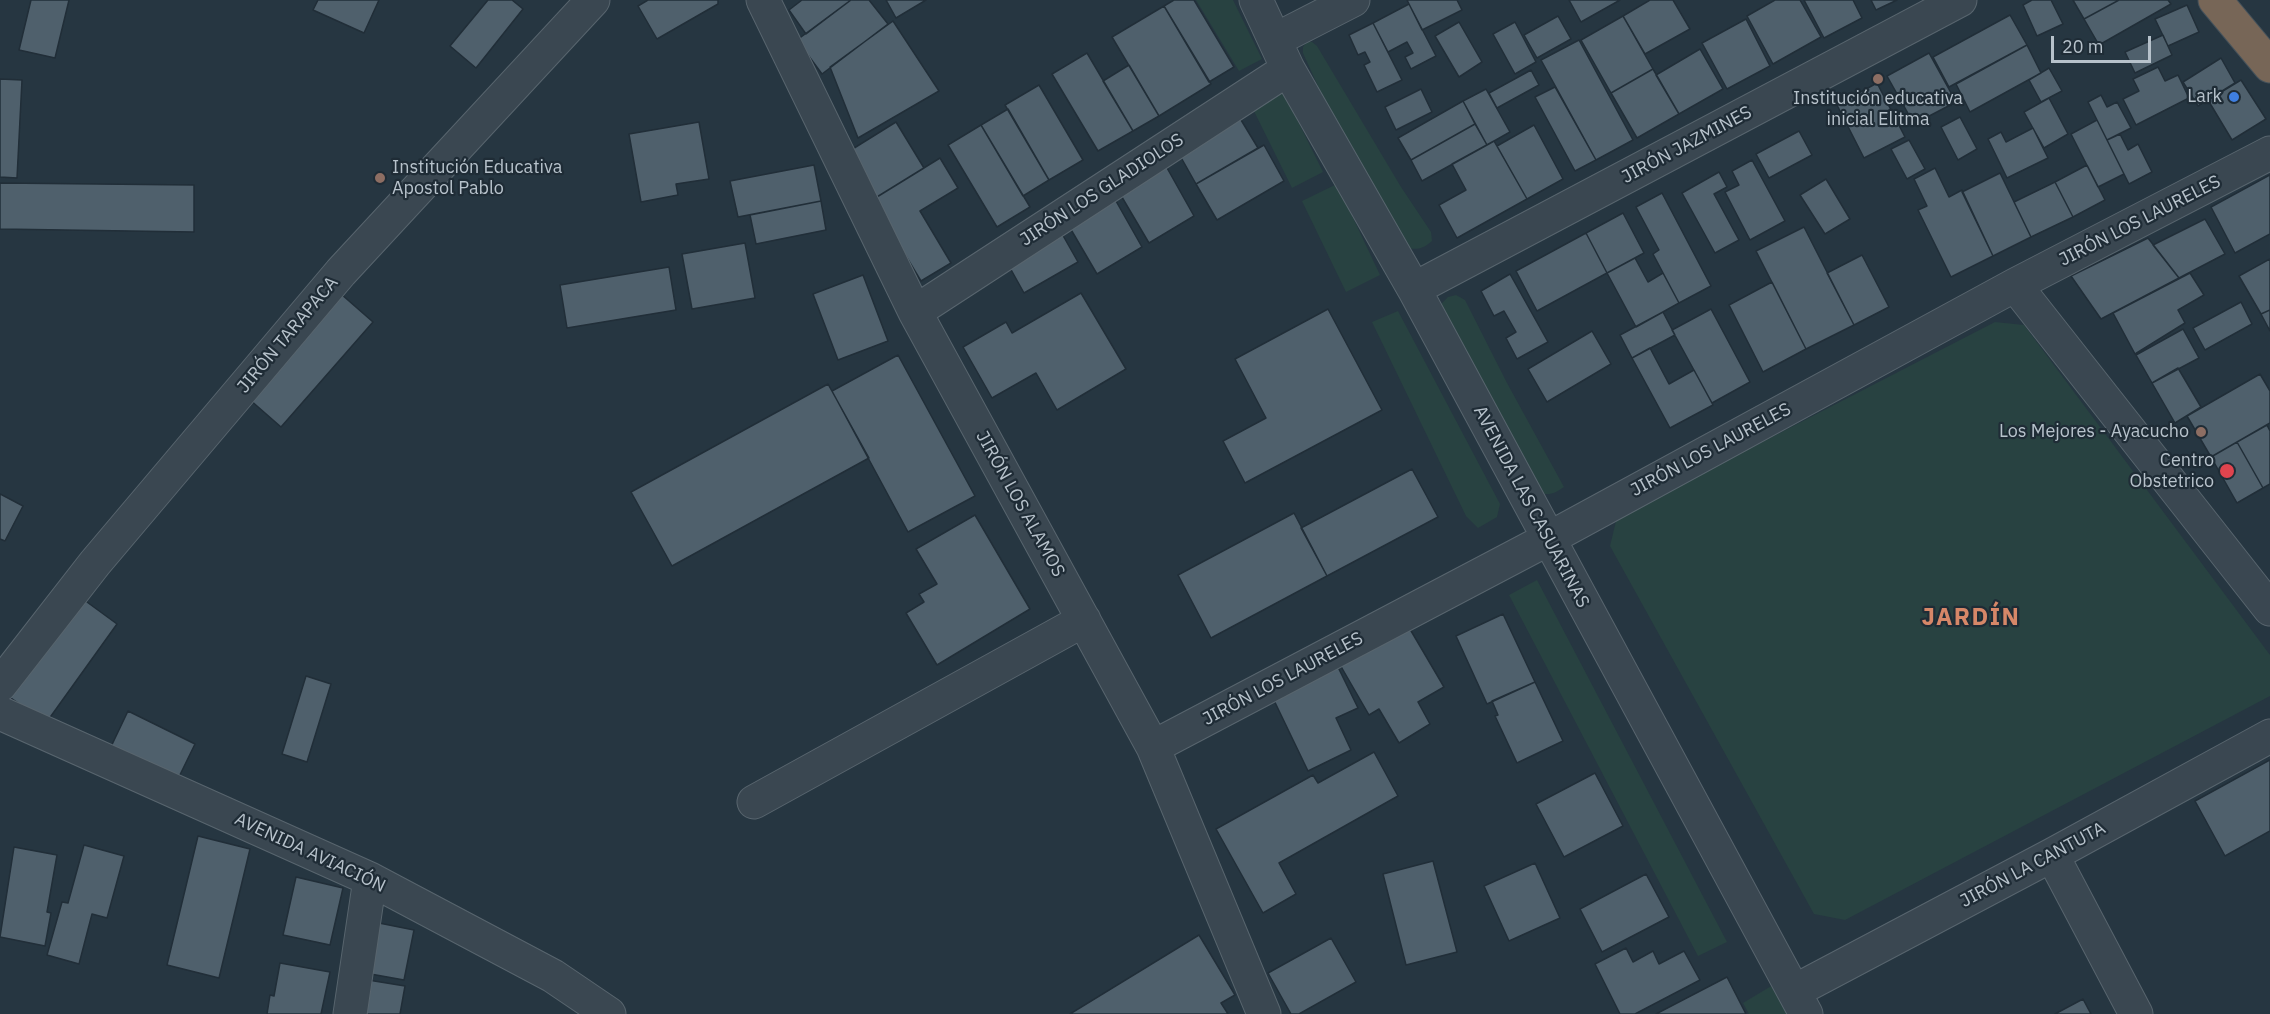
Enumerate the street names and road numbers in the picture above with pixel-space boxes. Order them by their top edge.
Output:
street label: JIRÓN JAZMINES [1618,102,1756,188]
street label: JIRÓN LOS GLADIOLOS [1016,129,1188,251]
street label: JIRÓN LOS LAURELES [2056,171,2224,271]
street label: JIRÓN TARAPACA [233,272,343,398]
street label: JIRÓN LOS LAURELES [1627,399,1795,501]
street label: AVENIDA LAS CASUARINAS [1469,402,1593,612]
street label: JIRÓN LOS ALAMOS [971,427,1069,581]
street label: JIRÓN LOS LAURELES [1199,628,1367,730]
street label: AVENIDA AVIACIÓN [231,809,389,897]
street label: JIRÓN LA CANTUTA [1957,818,2109,912]

